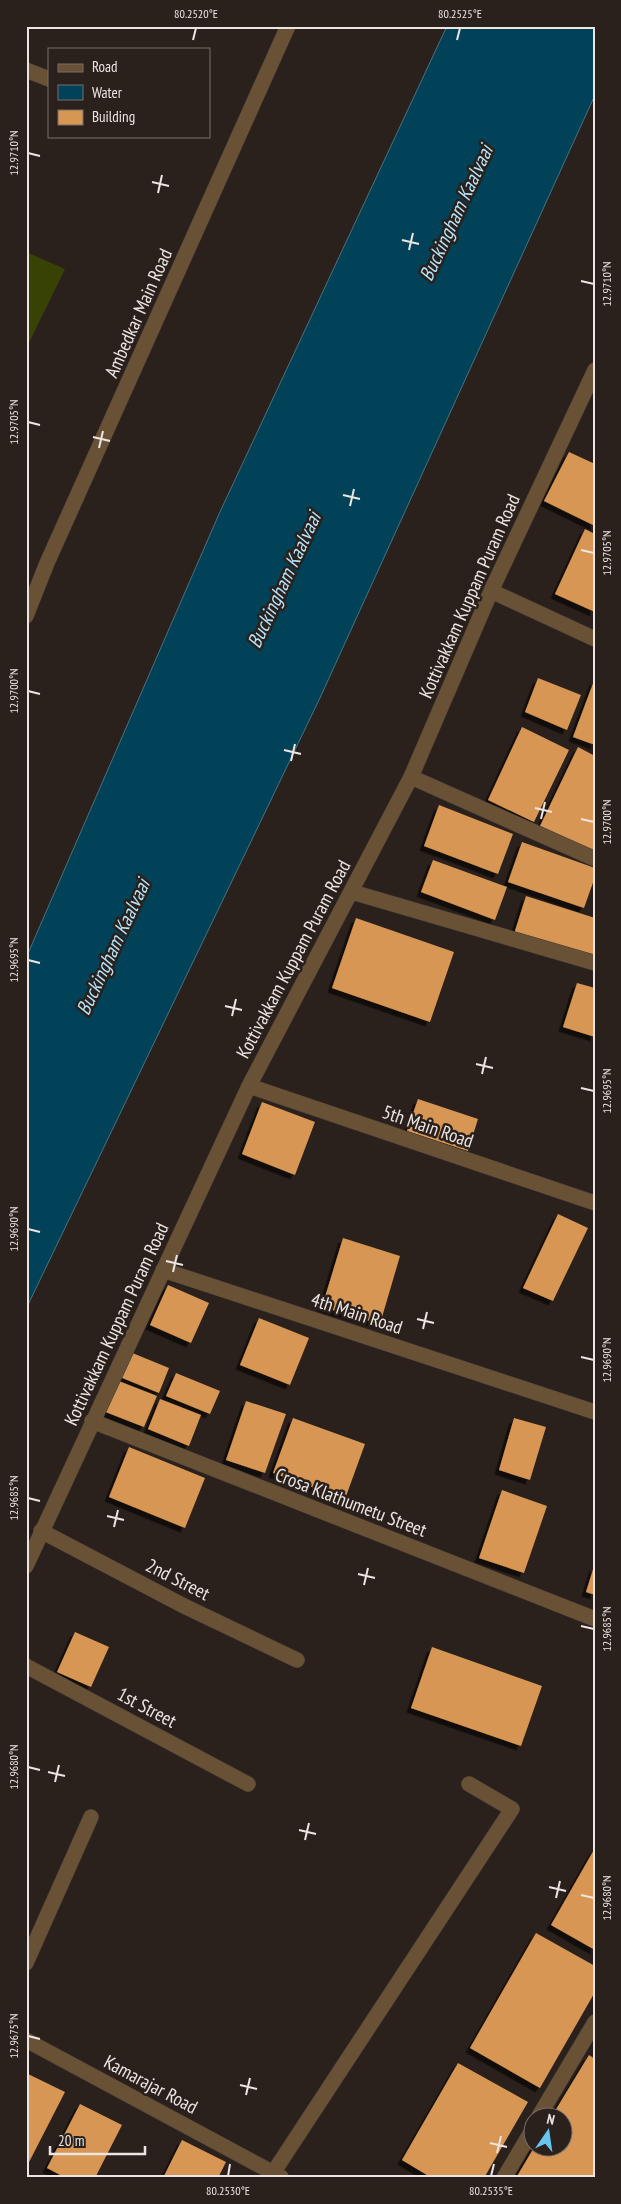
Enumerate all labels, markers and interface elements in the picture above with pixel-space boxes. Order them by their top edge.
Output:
text: 80.2520°E [174,6,218,21]
text: 80.2525°E [438,6,482,21]
legend [48,48,210,138]
text: Road [92,57,118,76]
text: Water [92,83,123,102]
text: Building [92,107,135,126]
text: 12.9710°N [6,130,21,176]
water label: Buckingham Kaalvaai [413,138,500,285]
street label: Ambedkar Main Road [99,245,177,381]
text: 12.9710°N [599,261,614,307]
text: 12.9705°N [6,399,21,445]
street label: Kottivakkam Kuppam Puram Road [413,490,525,702]
water label: Buckingham Kaalvaai [241,505,328,652]
text: 12.9705°N [599,530,614,576]
text: 12.9700°N [6,668,21,714]
text: 12.9700°N [599,799,614,845]
street label: Kottivakkam Kuppam Puram Road [231,856,355,1062]
water label: Buckingham Kaalvaai [70,872,157,1019]
text: 12.9695°N [6,937,21,983]
text: 12.9695°N [599,1068,614,1114]
street label: 5th Main Road [379,1099,477,1153]
text: 12.9690°N [6,1206,21,1252]
street label: Kottivakkam Kuppam Puram Road [58,1219,174,1429]
street label: 4th Main Road [308,1287,406,1339]
text: 12.9690°N [599,1337,614,1383]
street label: Crosa Klathumetu Street [272,1462,431,1542]
text: 12.9685°N [6,1475,21,1521]
street label: 2nd Street [142,1553,215,1606]
text: 12.9685°N [599,1606,614,1652]
street label: 1st Street [113,1681,181,1733]
text: 12.9680°N [6,1744,21,1790]
text: 12.9680°N [599,1875,614,1921]
text: 12.9675°N [6,2013,21,2059]
street label: Kamarajar Road [100,2049,202,2119]
north arrow [524,2106,574,2156]
text: N [545,2110,557,2129]
scale bar [50,2124,145,2156]
text: 20 m [58,2131,84,2150]
text: 80.2530°E [206,2183,250,2198]
text: 80.2535°E [469,2183,513,2198]

